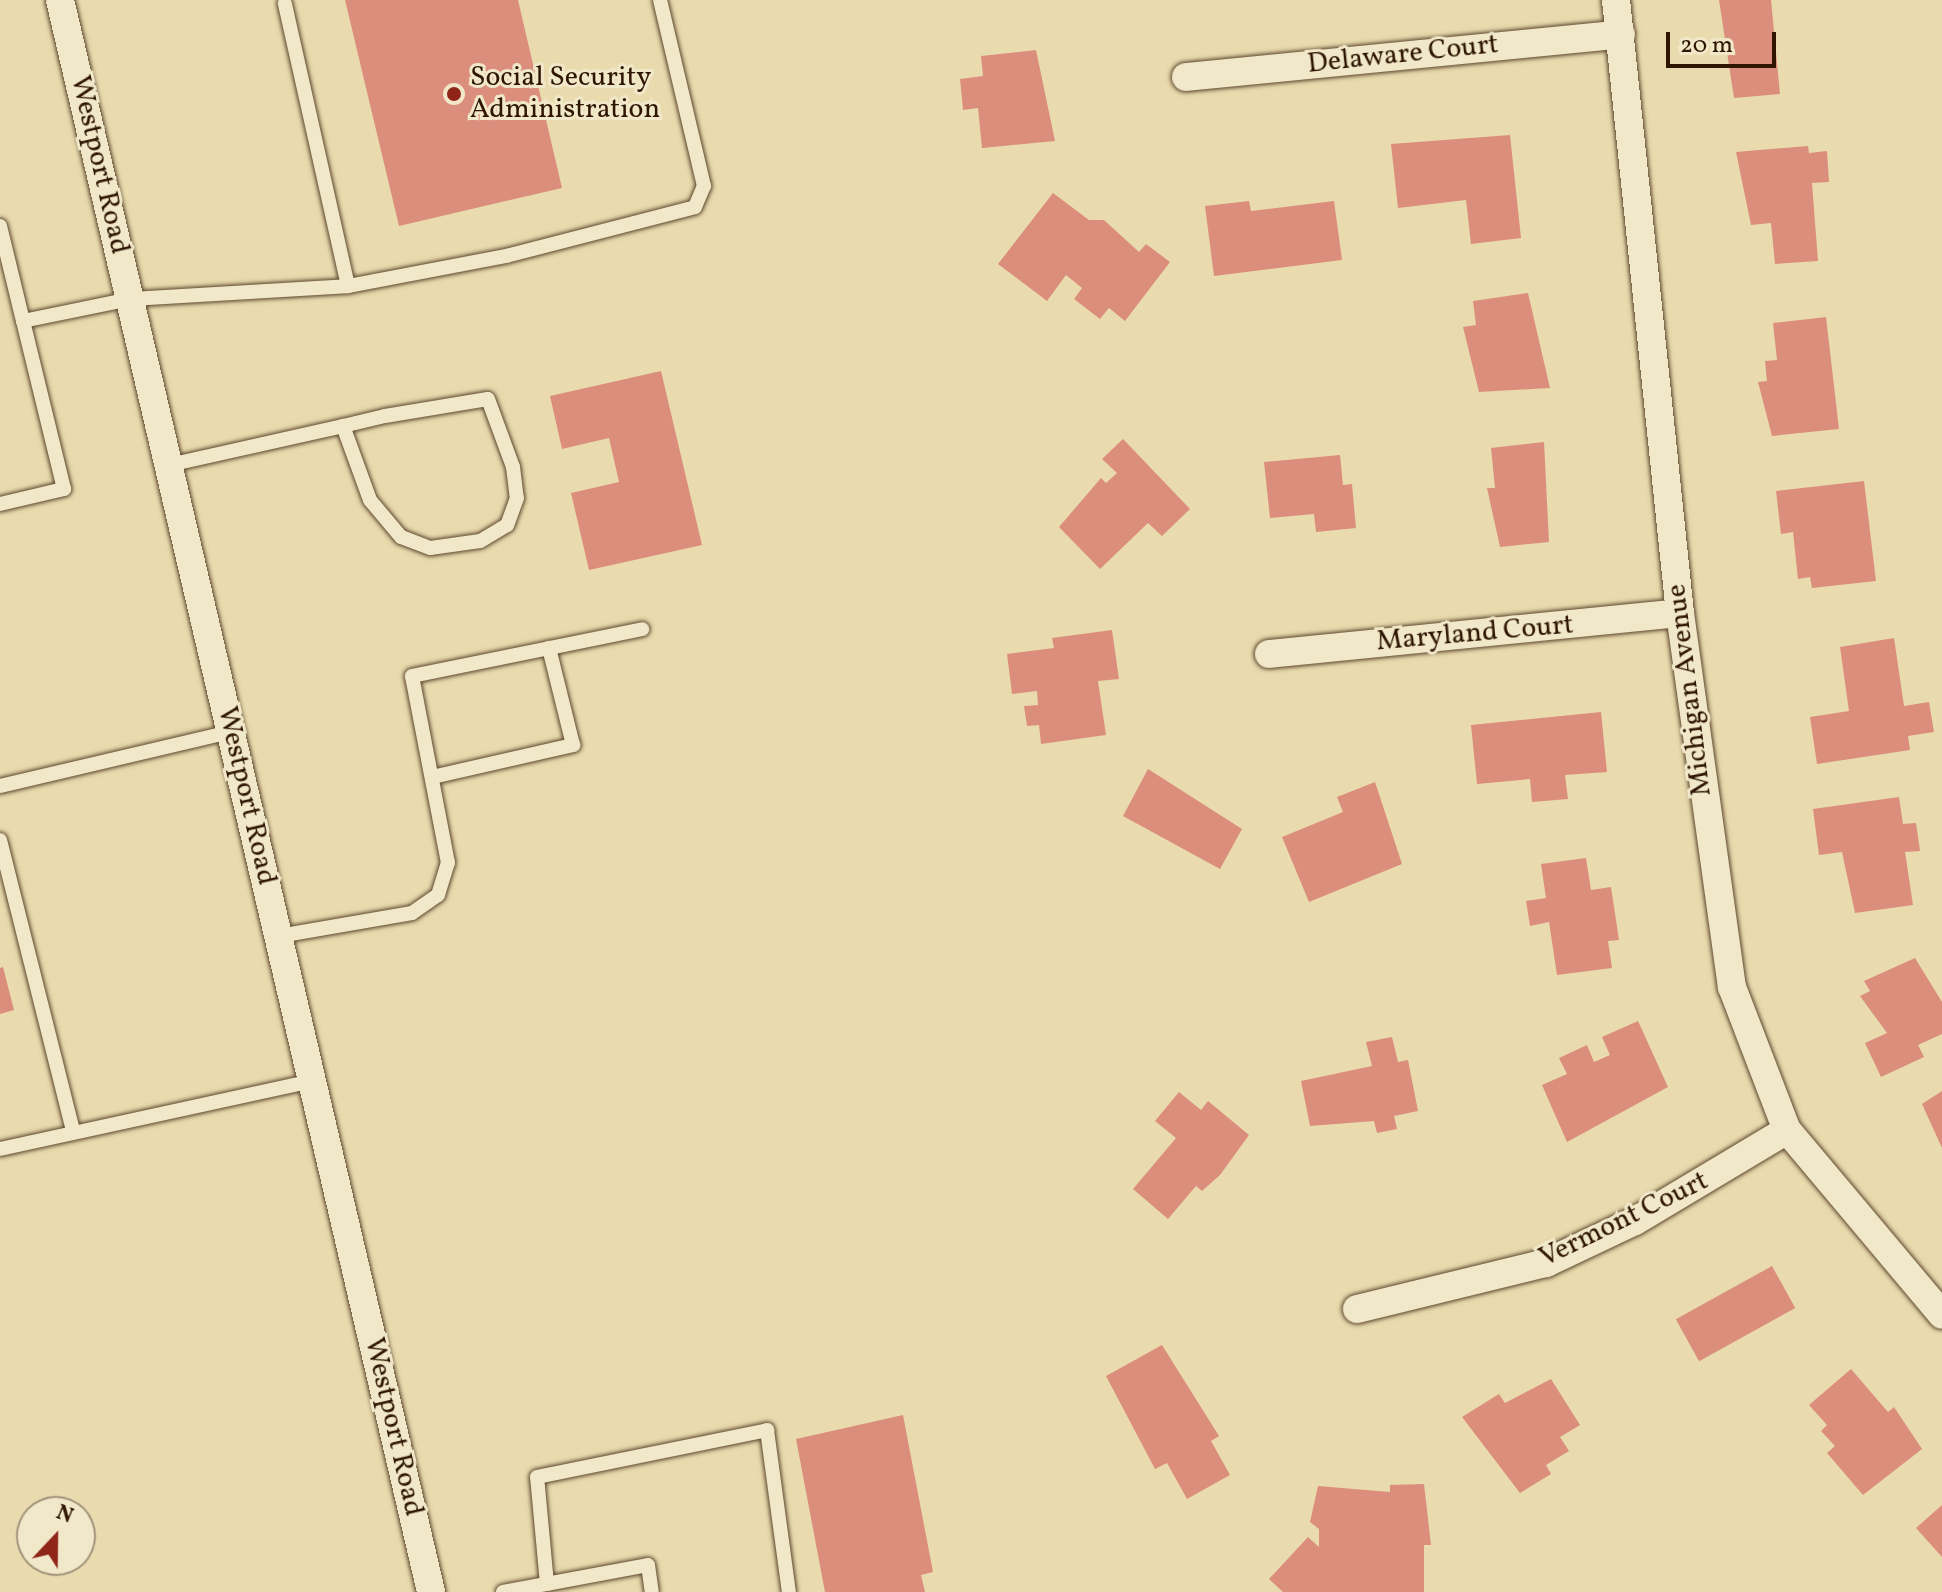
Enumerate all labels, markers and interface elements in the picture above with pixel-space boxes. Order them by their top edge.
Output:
scale bar [1670,16,1780,66]
street label: Delaware Court [1306,28,1500,82]
text: 20 m [1680,29,1733,63]
place label: Social Security Administration [470,61,660,127]
street label: Westport Road [62,72,136,258]
marker: Social Security Administration [445,85,463,103]
street label: Michigan Avenue [1660,582,1720,798]
street label: Maryland Court [1375,609,1575,659]
street label: Westport Road [209,703,283,889]
street label: Vermont Court [1534,1165,1714,1275]
street label: Westport Road [356,1334,430,1520]
north arrow [16,1496,96,1576]
text: N [51,1498,78,1533]

